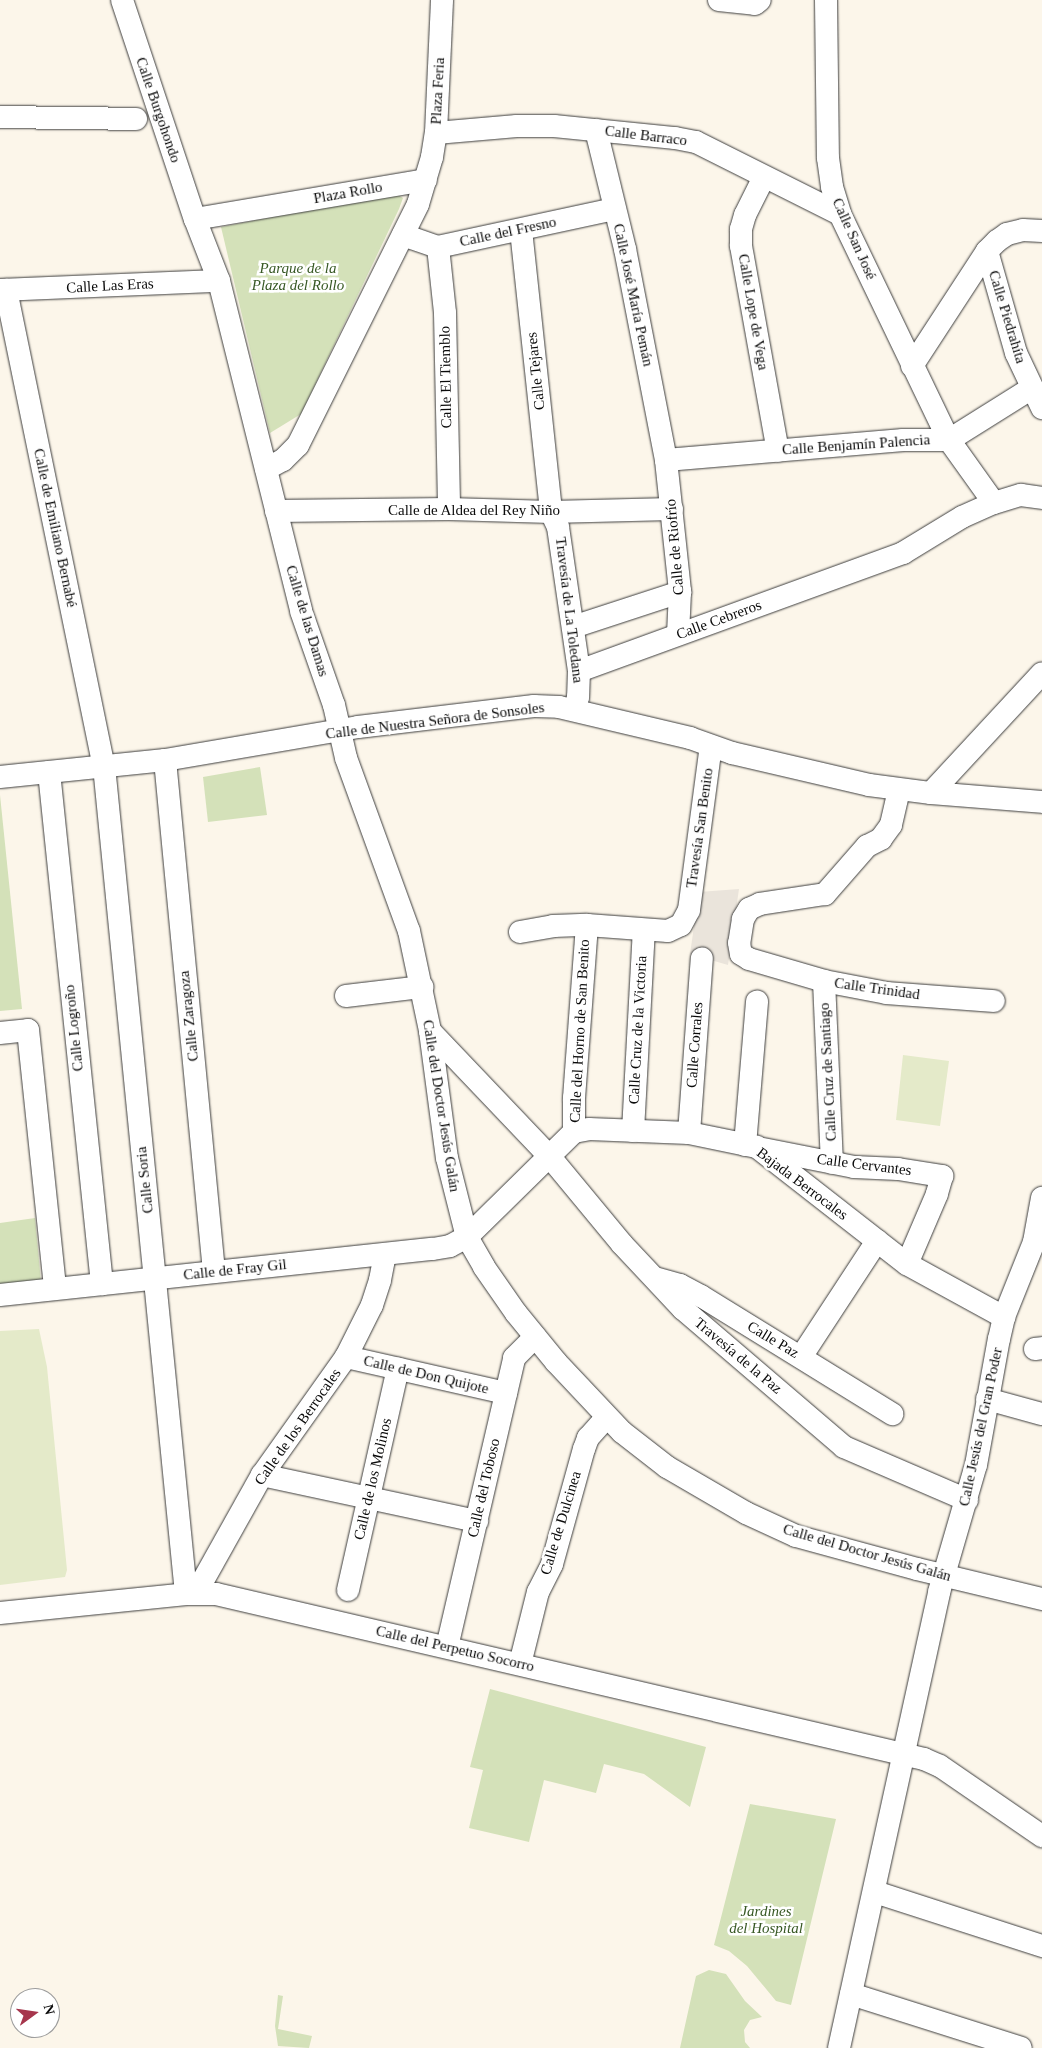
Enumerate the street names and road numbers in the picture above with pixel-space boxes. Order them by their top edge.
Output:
street label: Calle Burgohondo [132,55,184,165]
street label: Plaza Feria [427,57,449,125]
street label: Calle Barraco [604,122,688,150]
street label: Plaza Rollo [312,178,384,208]
street label: Calle San José [828,195,880,283]
street label: Calle del Fresno [458,213,558,251]
street label: Calle José María Pemán [609,222,657,368]
street label: Calle Lope de Vega [734,252,772,372]
street label: Calle Piedrahíta [984,268,1030,366]
street label: Calle Las Eras [66,275,154,297]
street label: Calle El Tiemblo [436,325,456,429]
street label: Calle Tejares [523,331,549,411]
street label: Calle Benjamín Palencia [781,431,931,459]
street label: Calle de Emiliano Bernabé [29,447,81,609]
street label: Calle de Riofrío [662,498,688,596]
street label: Calle de Aldea del Rey Niño [388,502,560,520]
street label: Travesía de La Toledana [551,536,587,684]
street label: Calle de las Damas [282,563,332,679]
street label: Calle Cebreros [674,596,764,644]
street label: Calle de Nuestra Señora de Sonsoles [325,699,545,743]
street label: Travesía San Benito [683,767,717,889]
street label: Calle del Horno de San Benito [566,939,594,1123]
street label: Calle Cruz de la Victoria [625,955,651,1105]
street label: Calle Zaragoza [175,970,203,1062]
street label: Calle Trinidad [833,974,921,1004]
street label: Calle Logroño [60,984,88,1072]
street label: Calle Corrales [683,1001,707,1089]
street label: Calle Cruz de Santiago [815,1002,841,1142]
street label: Calle del Doctor Jesús Galán [418,1019,464,1193]
street label: Bajada Berrocales [753,1144,851,1224]
street label: Calle Soria [133,1146,157,1214]
street label: Calle Cervantes [816,1150,912,1180]
street label: Calle de Fray Gil [182,1256,288,1284]
street label: Travesía de la Paz [690,1314,786,1398]
street label: Calle Paz [744,1318,802,1362]
street label: Calle Jesús del Gran Poder [955,1346,1007,1508]
street label: Calle de Don Quijote [362,1352,490,1398]
street label: Calle de los Berrocales [251,1365,345,1489]
street label: Calle de los Molinos [350,1416,396,1542]
street label: Calle del Toboso [464,1437,504,1539]
street label: Calle de Dulcinea [537,1469,585,1577]
street label: Calle del Doctor Jesús Galán [781,1520,953,1586]
street label: Calle del Perpetuo Socorro [374,1622,536,1676]

